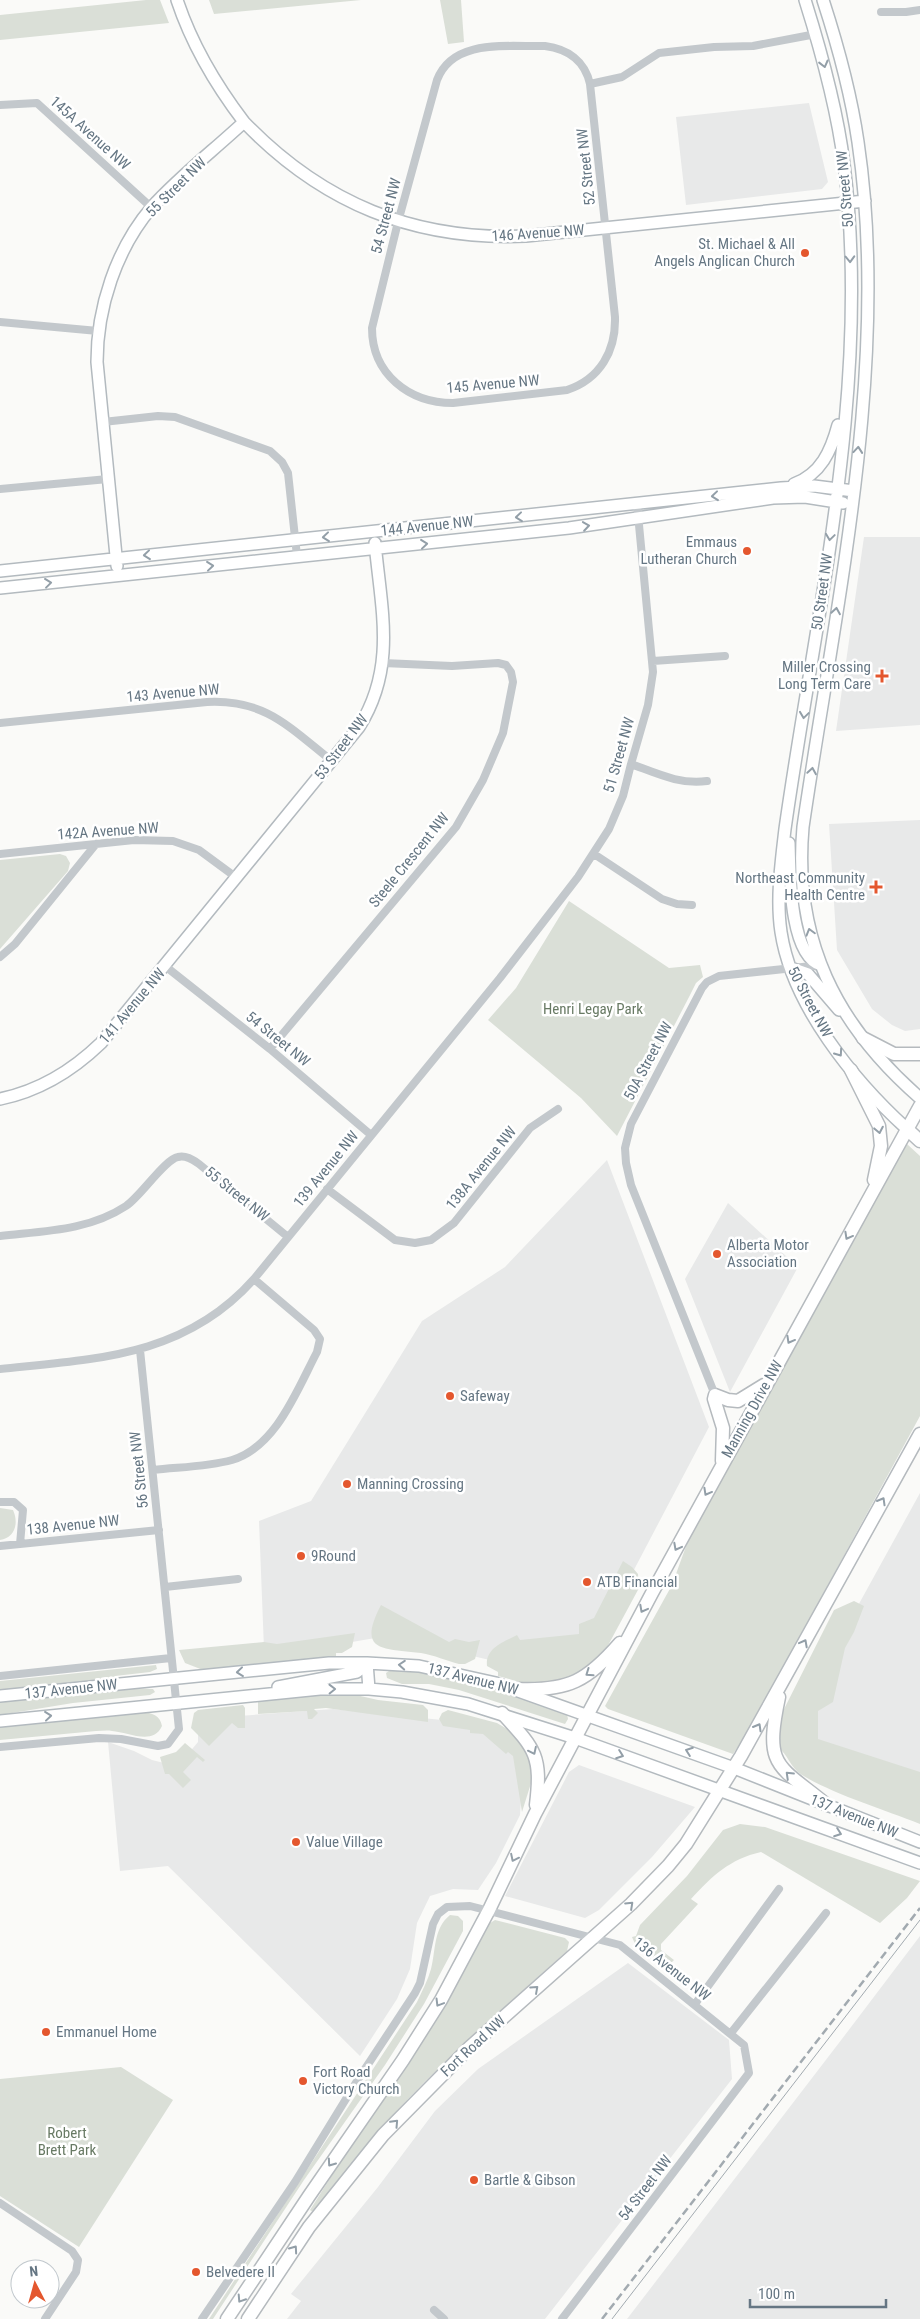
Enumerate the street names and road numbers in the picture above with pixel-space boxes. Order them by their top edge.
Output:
street label: 145A Avenue NW [46,92,134,174]
street label: 52 Street NW [573,127,599,207]
street label: 50 Street NW [833,149,857,228]
street label: 55 Street NW [142,153,210,221]
street label: 54 Street NW [367,176,405,256]
street label: 146 Avenue NW [491,221,586,245]
street label: 145 Avenue NW [446,371,541,397]
street label: 144 Avenue NW [380,512,475,540]
street label: 50 Street NW [808,552,836,632]
street label: 143 Avenue NW [126,680,221,706]
street label: 53 Street NW [310,710,372,783]
street label: 51 Street NW [600,715,638,795]
street label: Steele Crescent NW [365,808,453,911]
street label: 142A Avenue NW [57,818,160,844]
street label: 141 Avenue NW [95,964,169,1047]
street label: 50 Street NW [784,964,836,1041]
street label: 54 Street NW [242,1008,314,1071]
street label: 50A Street NW [620,1018,676,1103]
street label: 138A Avenue NW [442,1122,520,1213]
street label: 139 Avenue NW [290,1127,363,1211]
street label: 55 Street NW [201,1163,273,1226]
street label: Manning Drive NW [718,1357,786,1461]
street label: 56 Street NW [126,1430,152,1510]
street label: 138 Avenue NW [26,1511,121,1539]
street label: 137 Avenue NW [426,1659,521,1699]
street label: 137 Avenue NW [24,1675,119,1703]
street label: 137 Avenue NW [808,1790,901,1842]
street label: 136 Avenue NW [630,1933,715,2005]
street label: Fort Road NW [437,2011,509,2080]
street label: 54 Street NW [614,2151,676,2224]

